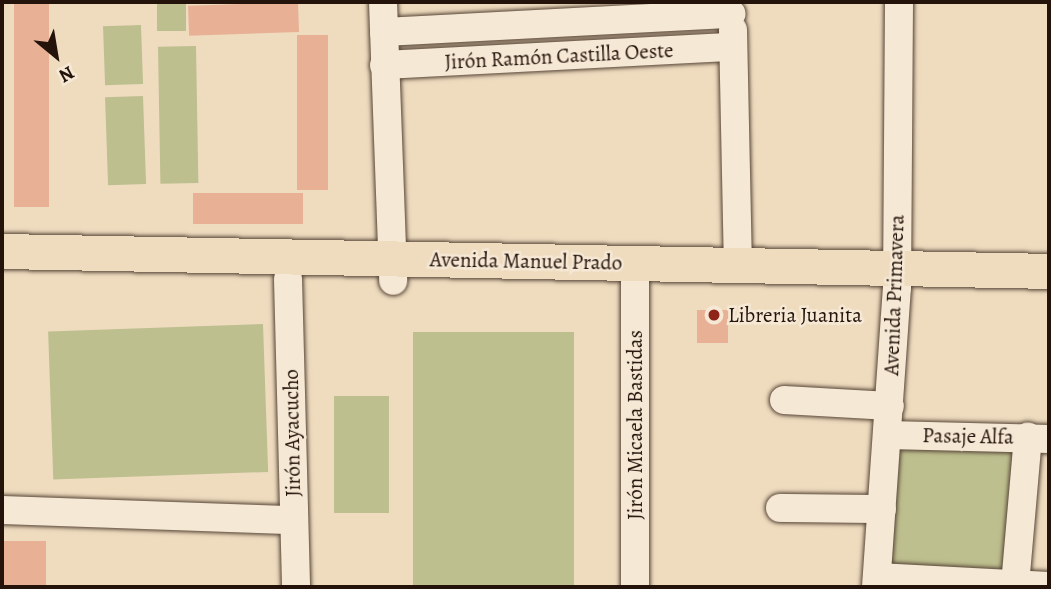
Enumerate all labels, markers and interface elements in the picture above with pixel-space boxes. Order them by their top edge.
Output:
north arrow [21,21,91,91]
street label: Jirón Ramón Castilla Oeste [444,37,674,75]
text: N [54,59,79,89]
street label: Avenida Primavera [879,214,909,376]
street label: Avenida Manuel Prado [430,247,622,275]
place label: Libreria Juanita [728,302,862,328]
marker: Libreria Juanita [706,307,722,323]
street label: Jirón Micaela Bastidas [622,330,648,520]
street label: Jirón Ayacucho [278,369,306,497]
street label: Pasaje Alfa [922,423,1014,449]

